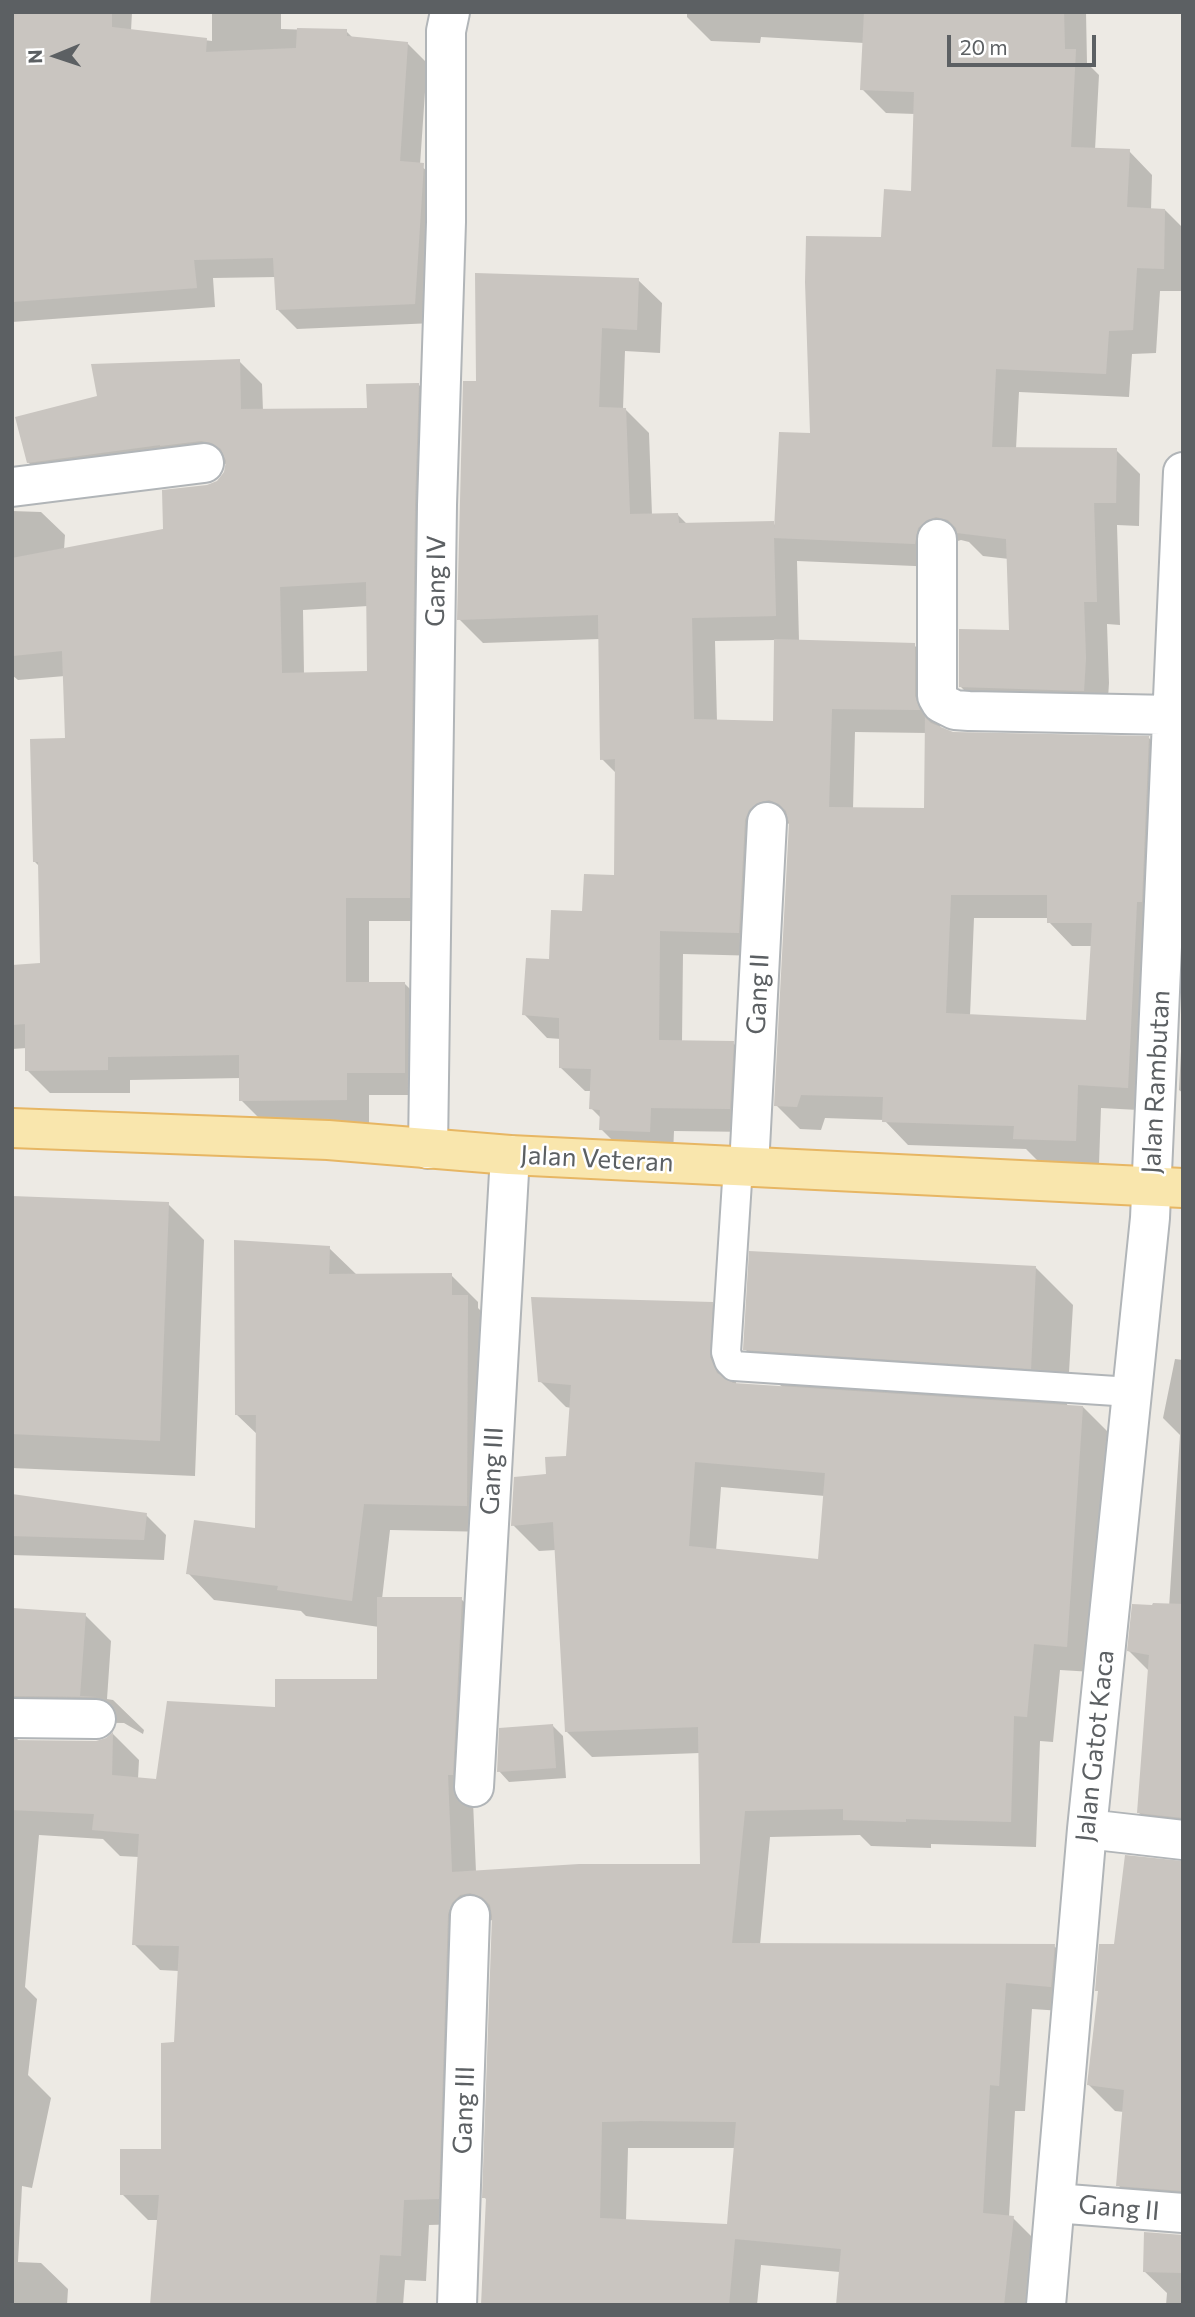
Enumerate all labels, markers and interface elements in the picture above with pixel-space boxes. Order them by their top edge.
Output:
north arrow [21,21,91,91]
scale bar [950,21,1099,65]
text: 20 m [960,34,1008,59]
text: N [23,49,46,64]
street label: Gang IV [420,535,452,627]
street label: Gang II [740,953,776,1035]
street label: Jalan Rambutan [1136,989,1176,1175]
street label: Jalan Veteran [519,1139,675,1179]
street label: Gang III [474,1426,510,1516]
street label: Jalan Gatot Kaca [1069,1648,1121,1844]
street label: Gang III [447,2065,481,2155]
street label: Gang II [1077,2189,1161,2227]

